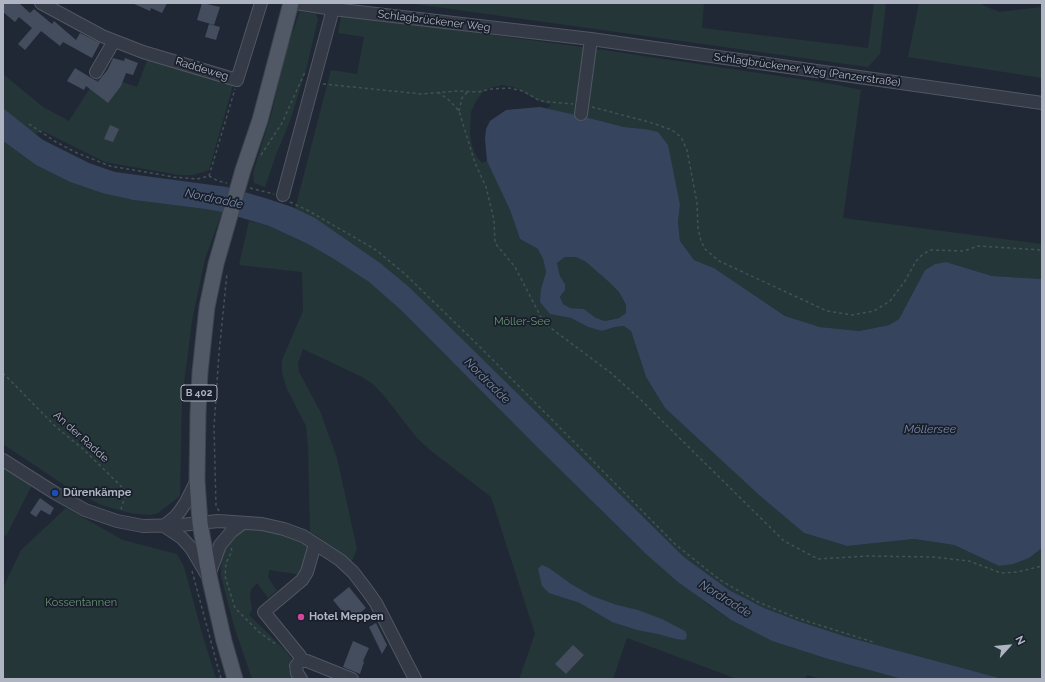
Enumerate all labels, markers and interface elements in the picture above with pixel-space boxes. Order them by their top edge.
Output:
street label: Schlagbrückener Weg [377,8,491,34]
street label: Schlagbrückener Weg (Panzerstraße) [713,50,901,90]
street label: Raddeweg [174,55,230,83]
water label: Nordradde [184,186,244,212]
park label: Möller-See [494,315,550,329]
water label: Nordradde [461,355,513,407]
road number: B 402 [181,385,217,401]
street label: An der Radde [51,409,111,465]
water label: Möllersee [904,422,956,436]
place label: Dürenkämpe [63,486,131,500]
marker: Dürenkämpe [50,488,60,498]
water label: Nordradde [696,577,754,621]
park label: Kossentannen [45,596,117,610]
place label: Hotel Meppen [309,610,384,624]
marker: Hotel Meppen [296,612,306,622]
north arrow [989,626,1029,666]
text: N [1012,634,1028,647]

